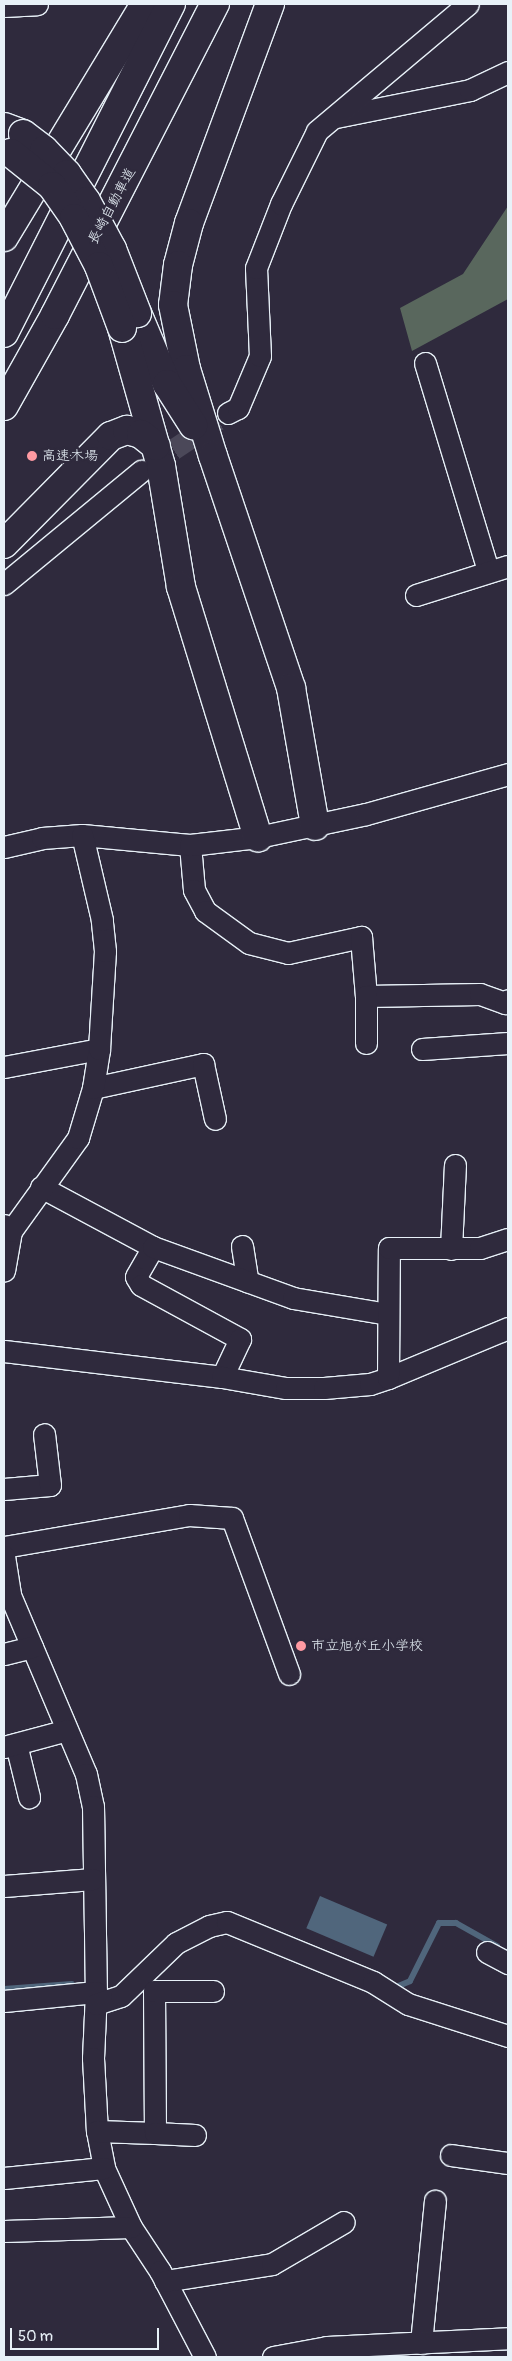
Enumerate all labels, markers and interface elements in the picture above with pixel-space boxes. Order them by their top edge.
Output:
street label: 長崎自動車道 [85,165,139,247]
place label: 高速木場 [42,448,98,464]
marker: 高速木場 [26,450,38,462]
place label: 市立旭が丘小学校 [311,1638,423,1654]
marker: 市立旭が丘小学校 [295,1640,307,1652]
scale bar [12,2318,161,2350]
text: 50 m [18,2327,53,2346]

